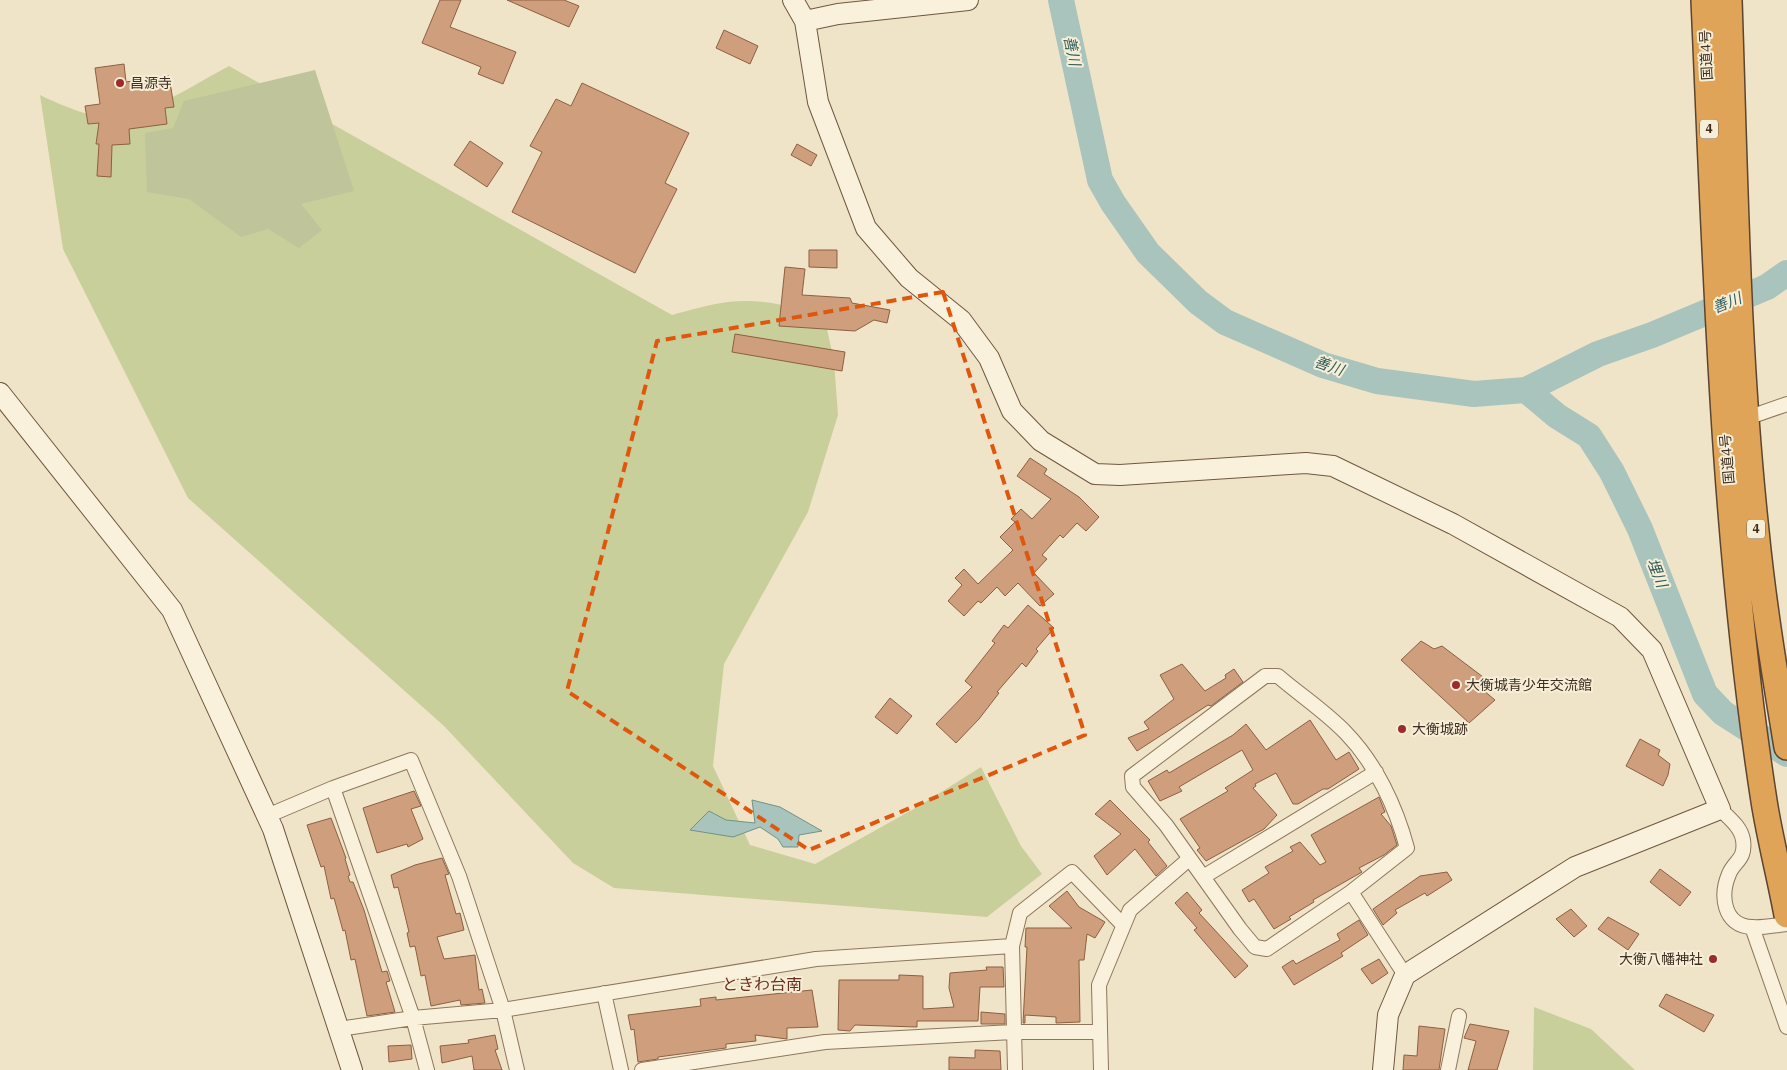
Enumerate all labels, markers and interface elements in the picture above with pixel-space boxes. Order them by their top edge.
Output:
street label: 国道4号 [1696,29,1716,81]
water label: 善川 [1060,34,1085,69]
place label: 昌源寺 [130,74,172,92]
marker: 昌源寺 [114,77,126,89]
road number: 4 [1700,120,1718,138]
water label: 善川 [1709,287,1746,317]
water label: 善川 [1312,352,1348,380]
street label: 国道4号 [1716,433,1738,485]
road number: 4 [1747,520,1765,538]
water label: 埋川 [1643,555,1673,592]
place label: 大衡城青少年交流館 [1466,676,1592,694]
marker: 大衡城青少年交流館 [1450,679,1462,691]
place label: 大衡城跡 [1412,720,1468,738]
marker: 大衡城跡 [1396,723,1408,735]
place label: 大衡八幡神社 [1619,950,1703,968]
marker: 大衡八幡神社 [1707,953,1719,965]
district label: ときわ台南 [722,974,802,994]

